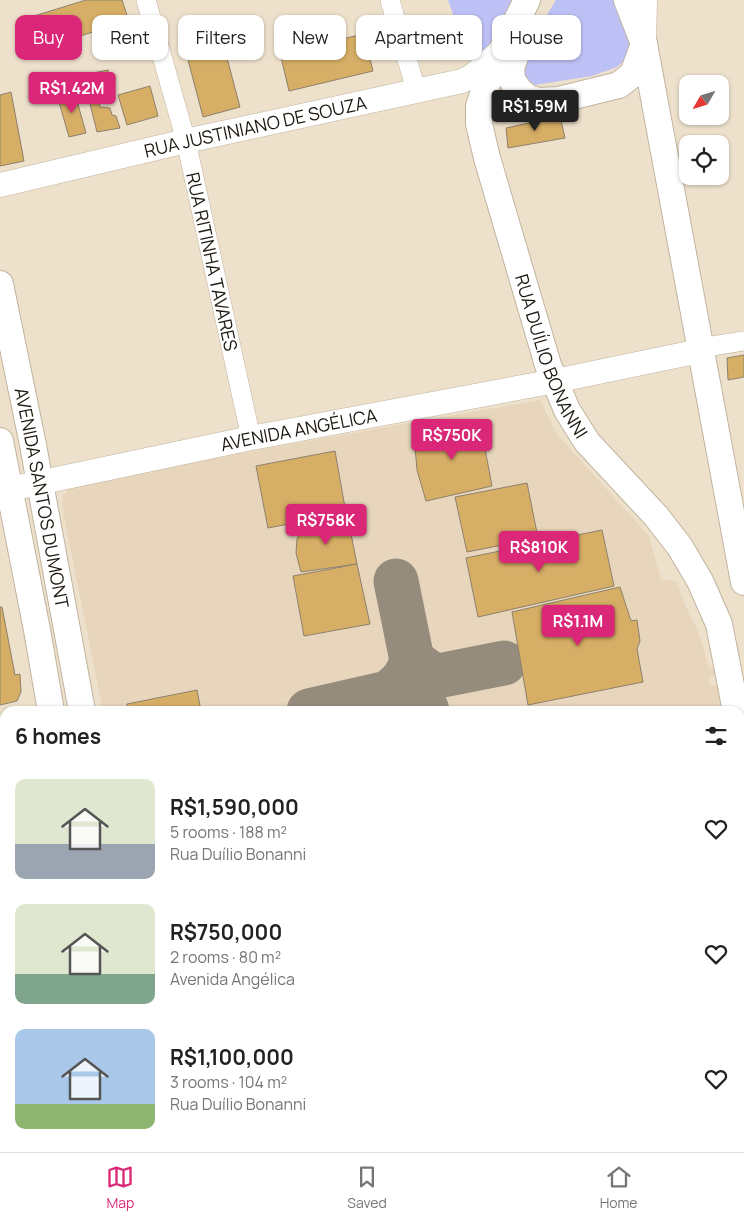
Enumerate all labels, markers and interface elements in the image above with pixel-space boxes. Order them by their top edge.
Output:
chip: Buy [15,15,82,60]
chip: Rent [92,15,168,60]
chip: Filters [178,15,264,60]
chip: New [274,15,346,60]
chip: Apartment [356,15,482,60]
chip: House [492,15,581,60]
pin: R$1.42M [26,72,118,114]
north arrow [679,75,729,125]
map controls [679,75,729,185]
text: R$1.42M [40,77,104,99]
street label: RUA JUSTINIANO DE SOUZA [142,90,369,163]
pin: R$1.59M [489,90,581,132]
text: R$1.59M [503,95,567,117]
button: locate [679,135,729,185]
street label: RUA RITINHA TAVARES [181,170,244,353]
street label: RUA DUÍLIO BONANNI [510,271,594,443]
street label: AVENIDA SANTOS DUMONT [10,385,75,610]
street label: AVENIDA ANGÉLICA [218,403,379,456]
pin: R$750K [411,418,493,461]
text: R$750K [422,424,482,446]
pin: R$758K [285,504,367,546]
text: R$758K [297,509,355,531]
pin: R$810K [498,530,580,573]
text: R$810K [510,536,568,558]
pin: R$1.1M [537,604,619,647]
text: R$1.1M [553,610,603,632]
text: 6 homes [15,722,101,750]
icon: filters [702,722,730,750]
text: R$1,590,000 [170,793,299,821]
icon: home [55,799,115,859]
icon: heart [702,815,730,843]
text: 5 rooms · 188 m² [170,821,287,843]
text: Rua Duílio Bonanni [170,843,306,865]
text: R$750,000 [170,918,282,946]
icon: home [55,924,115,984]
icon: heart [702,940,730,968]
text: 2 rooms · 80 m² [170,946,281,968]
text: Avenida Angélica [170,968,295,990]
text: R$1,100,000 [170,1043,294,1071]
icon: home [55,1049,115,1109]
icon: heart [702,1065,730,1093]
text: 3 rooms · 104 m² [170,1071,287,1093]
text: Rua Duílio Bonanni [170,1093,306,1115]
tab: Map [106,1163,134,1212]
tab: Saved [347,1163,387,1212]
tab: Home [600,1163,638,1212]

